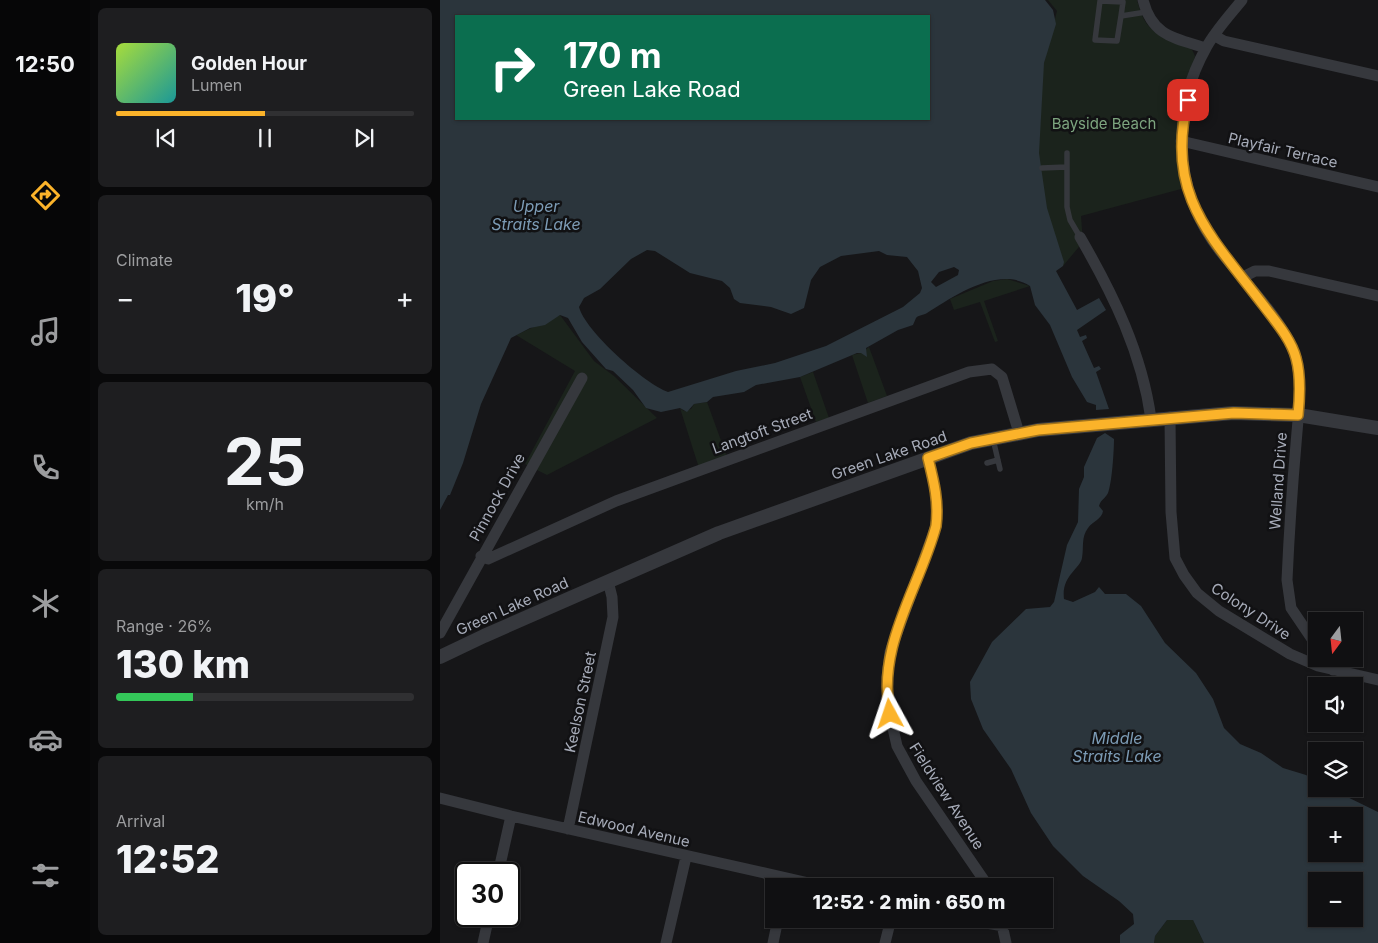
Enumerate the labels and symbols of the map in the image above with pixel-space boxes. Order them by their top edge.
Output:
pin [1167,79,1209,121]
park label: Bayside Beach [1052,114,1156,133]
street label: Playfair Terrace [1226,128,1340,172]
water label: Upper Straits Lake [491,196,581,234]
street label: Langtoft Street [709,404,815,458]
street label: Green Lake Road [829,426,949,484]
street label: Welland Drive [1265,431,1291,531]
street label: Pinnock Drive [465,449,529,545]
street label: Green Lake Road [453,573,571,639]
street label: Colony Drive [1208,578,1294,644]
north arrow [1308,612,1362,668]
street label: Keelson Street [560,650,600,754]
position arrow [863,687,915,739]
water label: Middle Straits Lake [1072,728,1162,766]
street label: Fieldview Avenue [905,739,989,853]
street label: Edwood Avenue [576,807,692,851]
speed limit sign: 30 [455,862,520,927]

